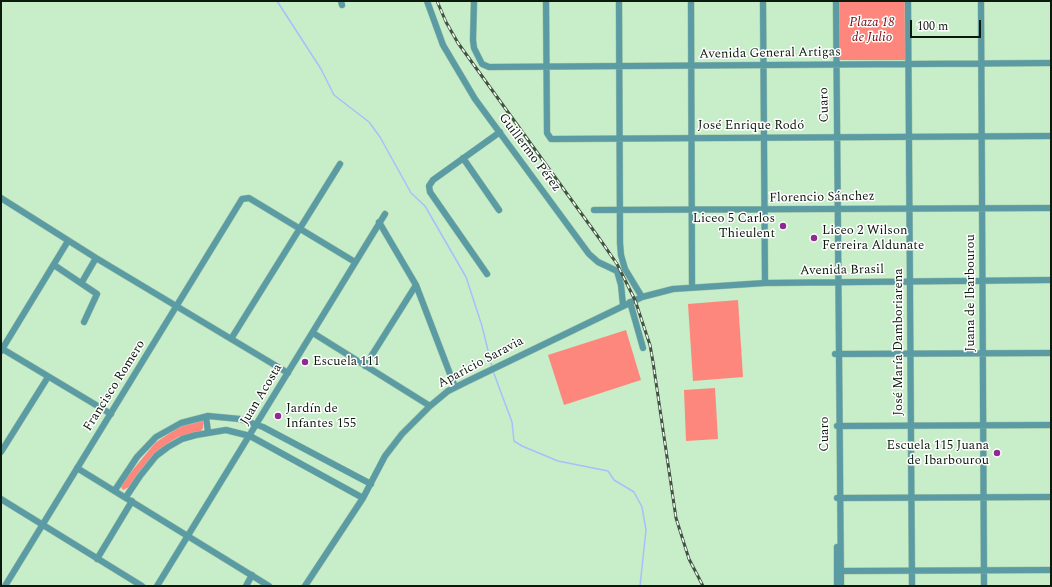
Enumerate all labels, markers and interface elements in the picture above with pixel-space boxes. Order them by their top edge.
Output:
scale bar [912,12,983,38]
park label: Plaza 18 de Julio [849,15,895,46]
text: 100 m [917,17,948,36]
street label: Avenida General Artigas [699,45,841,63]
street label: Cuaro [817,87,833,123]
street label: Guillermo Pérez [495,111,563,195]
street label: José Enrique Rodó [698,118,804,134]
street label: Florencio Sánchez [769,189,875,207]
place label: Liceo 5 Carlos Thieulent [693,211,775,242]
marker: Liceo 5 Carlos Thieulent [778,221,788,231]
place label: Liceo 2 Wilson Ferreira Aldunate [822,223,924,254]
marker: Liceo 2 Wilson Ferreira Aldunate [809,233,819,243]
street label: Juana de Ibarbourou [963,234,979,352]
street label: Avenida Brasil [800,262,884,280]
street label: José María Damboriarena [891,268,907,416]
street label: Aparicio Saravia [435,334,527,392]
street label: Francisco Romero [81,338,149,434]
place label: Escuela 111 [313,354,380,370]
marker: Escuela 111 [300,357,310,367]
street label: Juan Acosta [238,362,286,428]
place label: Jardín de Infantes 155 [286,401,356,432]
marker: Jardín de Infantes 155 [273,411,283,421]
street label: Cuaro [817,416,833,452]
place label: Escuela 115 Juana de Ibarbourou [886,438,989,469]
marker: Escuela 115 Juana de Ibarbourou [992,448,1002,458]

